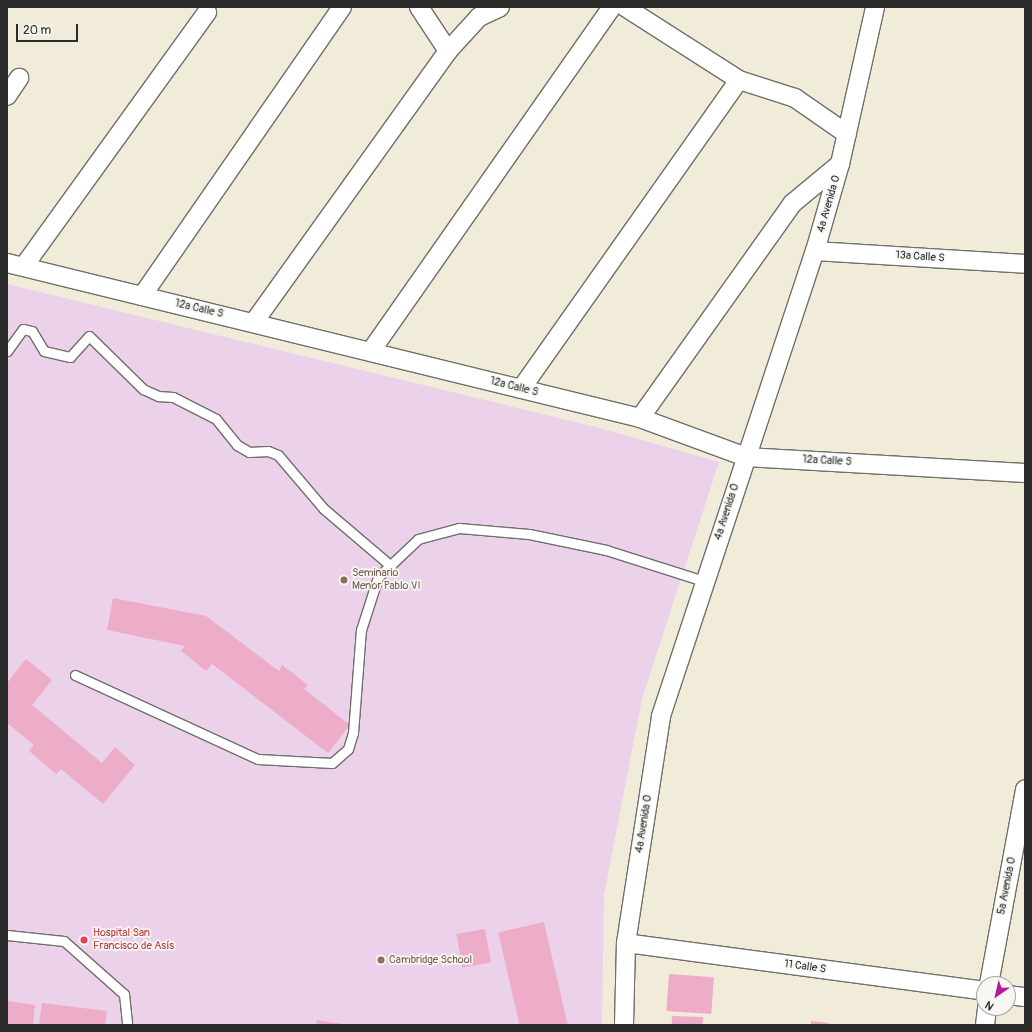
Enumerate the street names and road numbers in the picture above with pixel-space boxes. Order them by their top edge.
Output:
street label: 4a Avenida O [815,174,843,234]
street label: 13a Calle S [895,249,945,265]
street label: 12a Calle S [173,297,225,321]
street label: 12a Calle S [488,375,540,399]
street label: 12a Calle S [802,453,852,469]
street label: 4a Avenida O [712,482,742,542]
street label: 4a Avenida O [633,794,655,854]
street label: 5a Avenida O [995,856,1019,916]
street label: 11 Calle S [783,958,827,976]

